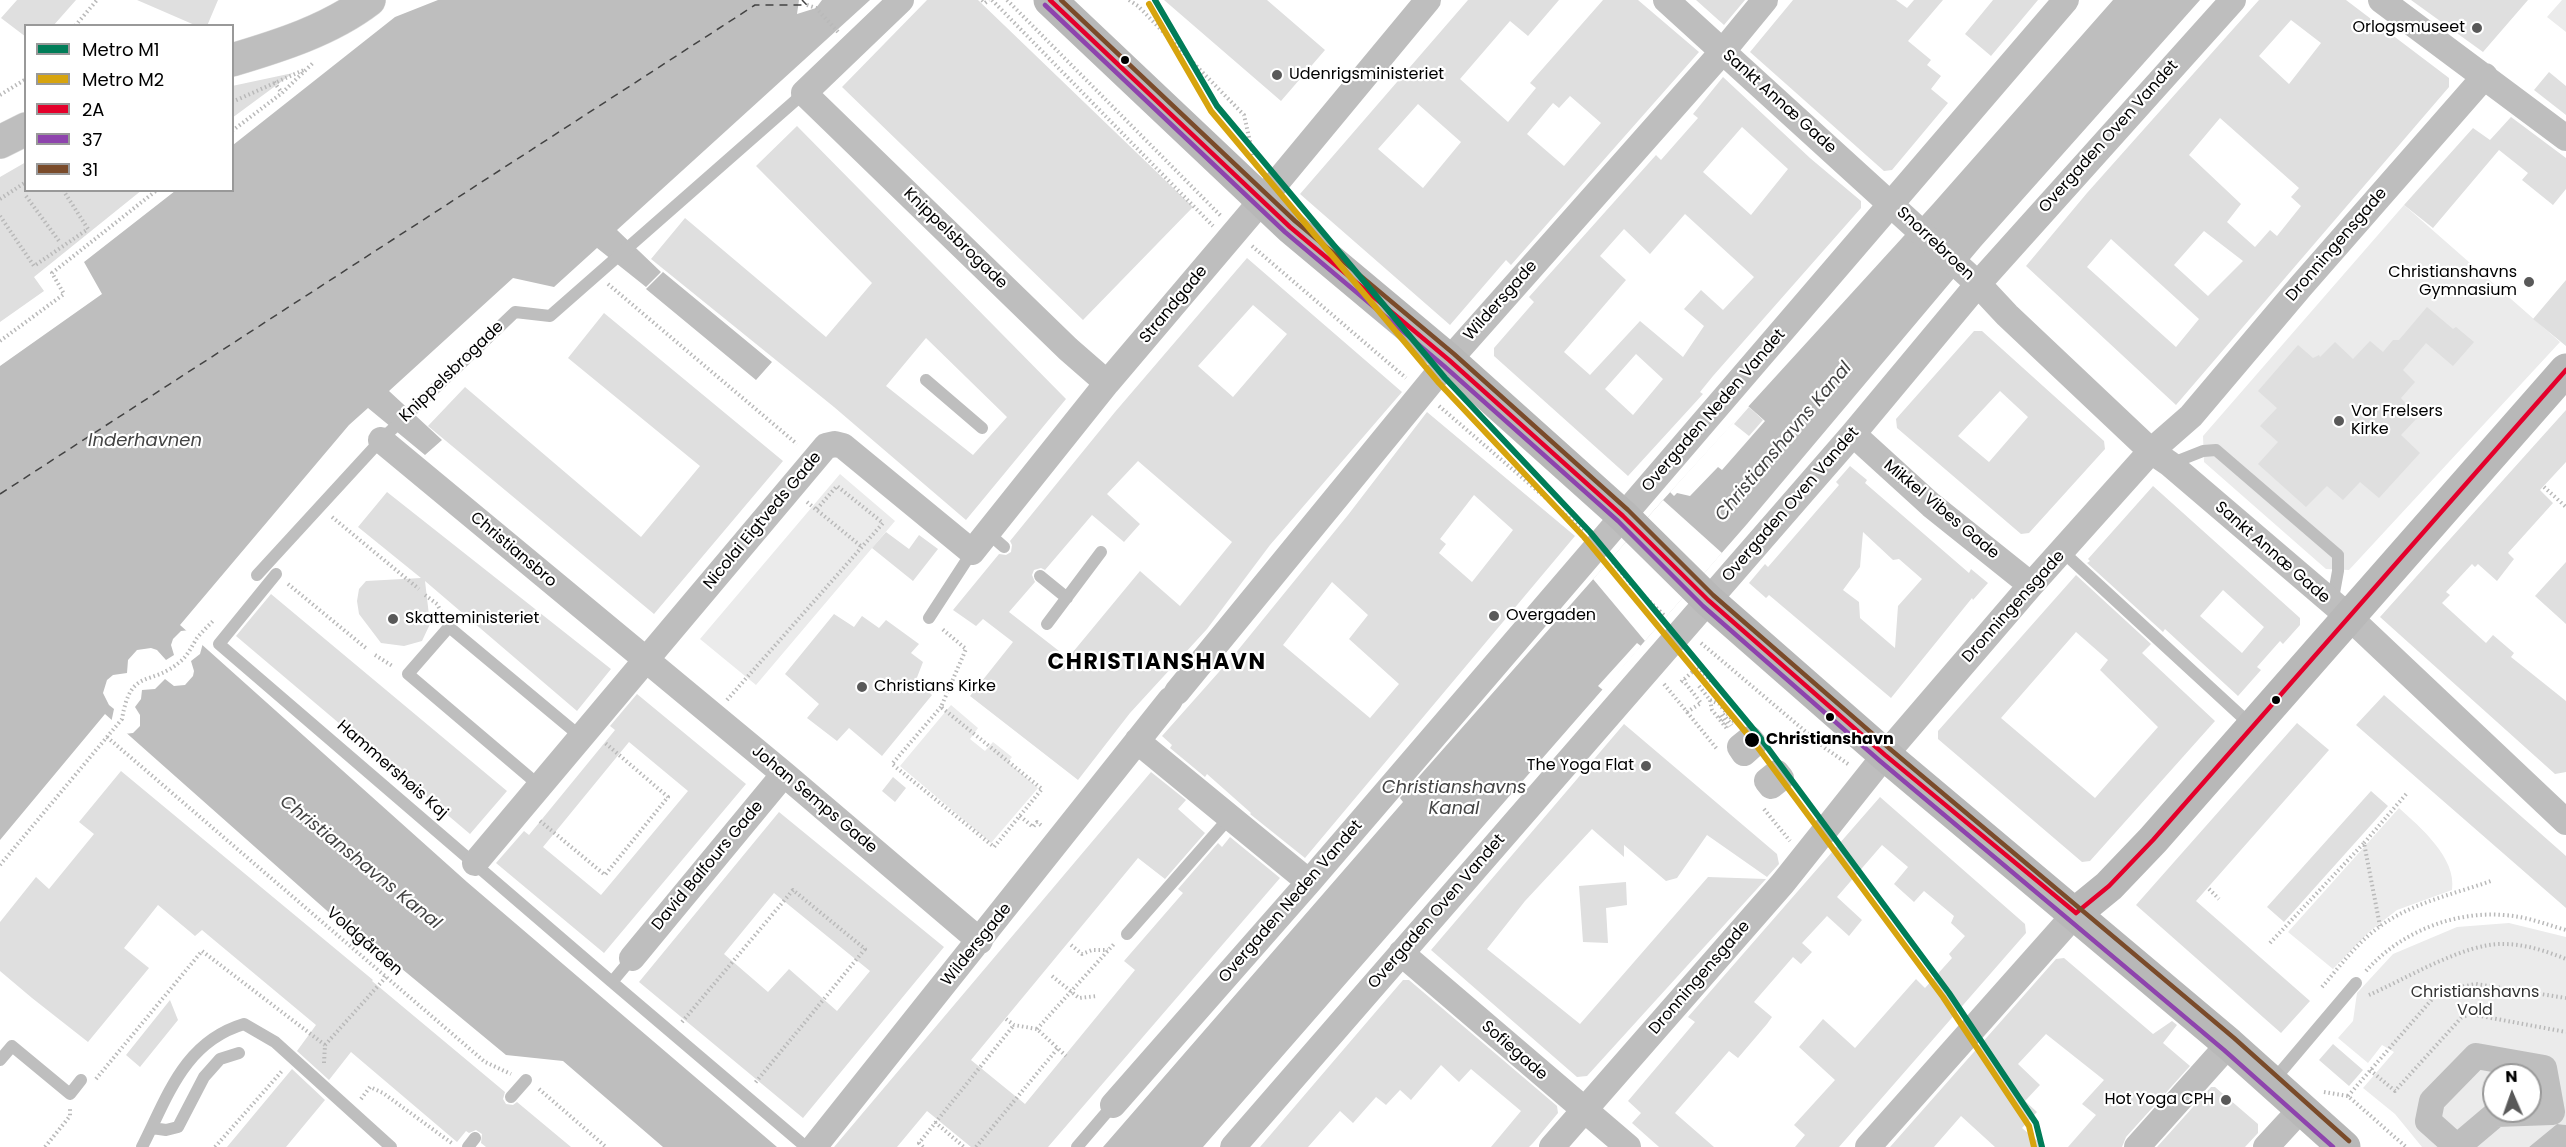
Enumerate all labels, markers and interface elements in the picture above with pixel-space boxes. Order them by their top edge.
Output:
place label: Orlogsmuseet [2352,18,2465,38]
marker: Orlogsmuseet [2470,21,2484,35]
legend [24,24,234,192]
text: Metro M1 [82,37,160,62]
street label: Sankt Annæ Gade [1718,46,1840,158]
unlabelled marker [1119,54,1131,66]
street label: Overgaden Oven Vandet [2035,57,2183,217]
place label: Udenrigsministeriet [1289,65,1444,85]
text: Metro M2 [82,67,164,92]
marker: Udenrigsministeriet [1270,68,1284,82]
text: 2A [82,97,104,122]
text: 37 [82,127,102,152]
text: 31 [82,157,98,182]
street label: Dronningensgade [2283,184,2391,306]
street label: Knippelsbrogade [899,185,1011,293]
street label: Snorrebroen [1892,203,1978,285]
street label: Wildersgade [1460,257,1542,345]
street label: Strandgade [1136,262,1212,348]
place label: Christianshavns Gymnasium [2388,263,2517,301]
marker: Christianshavns Gymnasium [2522,275,2536,289]
street label: Knippelsbrogade [396,318,508,426]
street label: Overgaden Neden Vandet [1638,326,1790,496]
water label: Christianshavns Kanal [1711,358,1857,526]
place label: Vor Frelsers Kirke [2351,402,2443,440]
marker: Vor Frelsers Kirke [2332,414,2346,428]
street label: Overgaden Oven Vandet [1719,424,1863,586]
water label: Inderhavnen [88,430,202,452]
street label: Nicolai Eigtveds Gade [700,448,826,594]
street label: Mikkel Vibes Gade [1880,456,2002,564]
street label: Sankt Annæ Gade [2211,498,2333,608]
street label: Christiansbro [466,508,560,592]
street label: Dronningensgade [1959,547,2069,667]
place label: Overgaden [1506,606,1596,626]
place label: Skatteministeriet [405,609,539,629]
marker: Overgaden [1487,609,1501,623]
marker: Skatteministeriet [386,612,400,626]
district label: CHRISTIANSHAVN [1048,650,1266,676]
place label: Christians Kirke [874,677,996,697]
marker: Christians Kirke [855,680,869,694]
unlabelled marker [2270,694,2282,706]
unlabelled marker [1824,711,1836,723]
street label: Hammershøis Kaj [333,717,451,823]
place label: Christianshavn [1766,730,1894,750]
marker: Christianshavn [1743,731,1761,749]
street label: Johan Semps Gade [747,742,881,858]
place label: The Yoga Flat [1527,756,1634,776]
marker: The Yoga Flat [1639,759,1653,773]
water label: Christianshavns Kanal [1382,777,1526,820]
water label: Christianshavns Kanal [275,791,445,935]
street label: David Balfours Gade [648,797,768,935]
street label: Overgaden Neden Vandet [1215,817,1367,987]
street label: Overgaden Oven Vandet [1365,831,1509,993]
street label: Wildersgade [938,900,1016,990]
street label: Voldgården [322,904,406,980]
street label: Dronningensgade [1646,917,1754,1039]
park label: Christianshavns Vold [2411,983,2539,1021]
street label: Sofiegade [1477,1017,1551,1085]
north arrow [2482,1063,2542,1123]
text: N [2505,1065,2518,1088]
place label: Hot Yoga CPH [2104,1090,2214,1110]
marker: Hot Yoga CPH [2219,1093,2233,1107]

